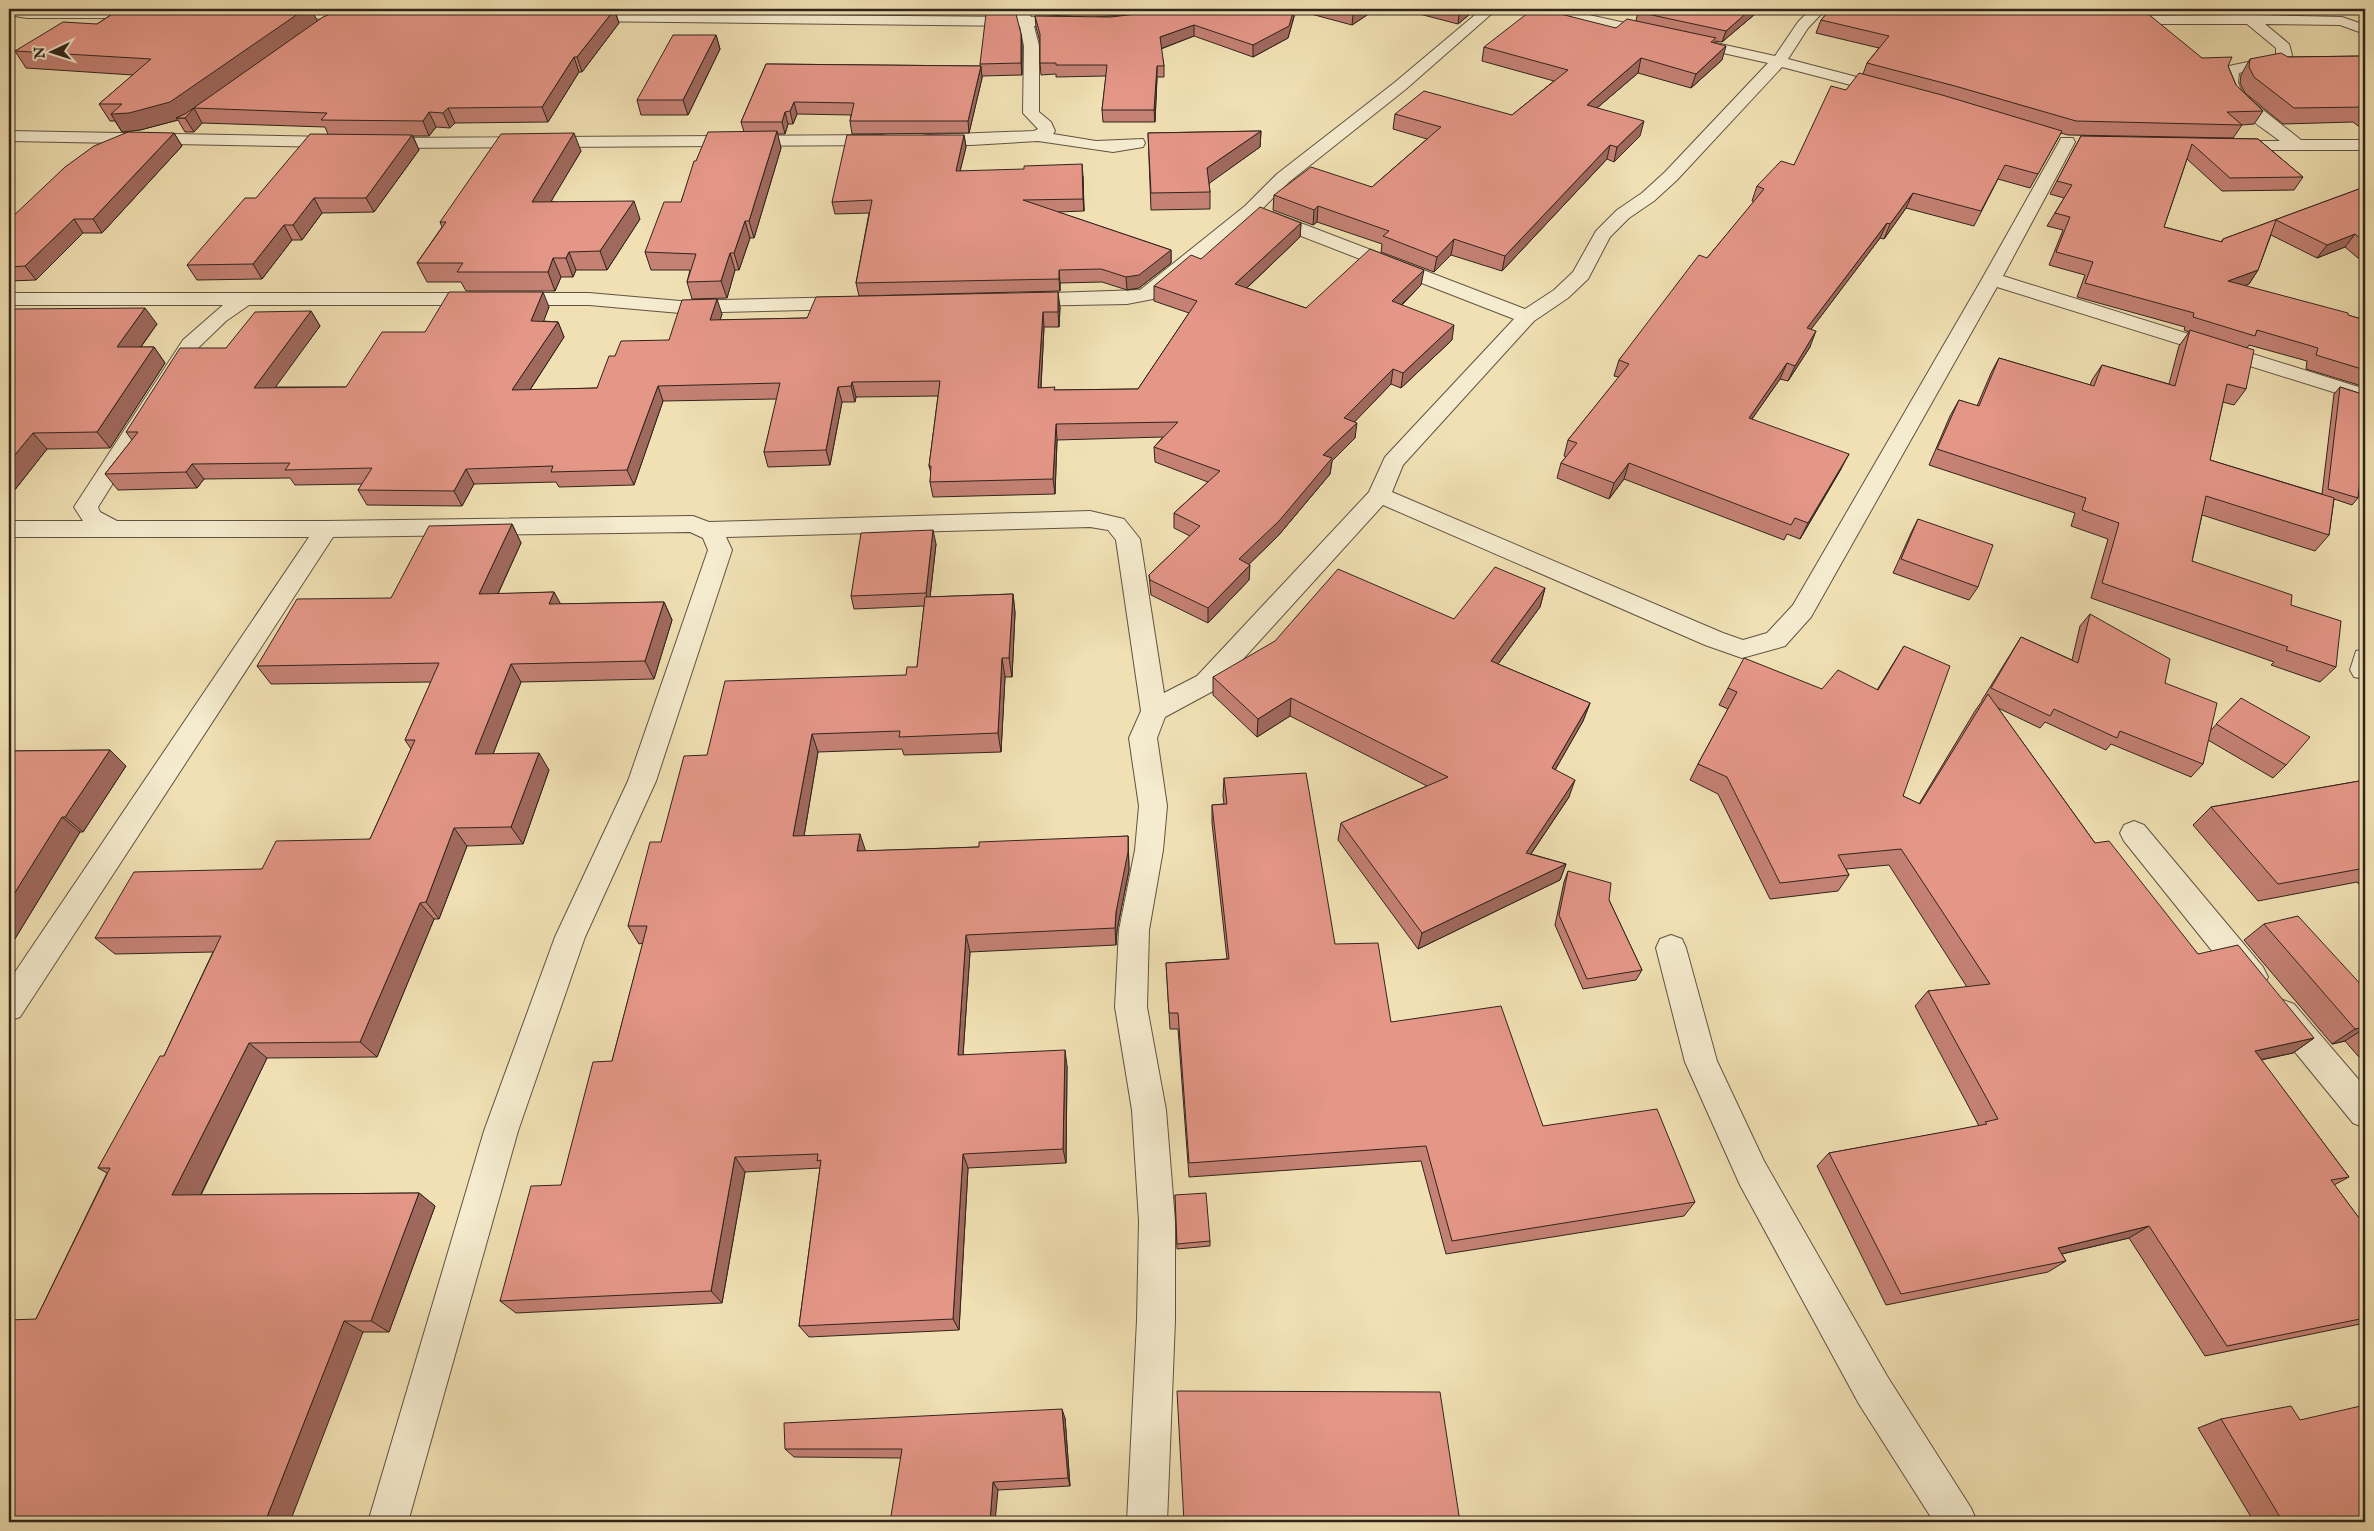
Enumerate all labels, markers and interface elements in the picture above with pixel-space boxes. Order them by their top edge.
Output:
north arrow [28,28,78,78]
text: N [31,46,49,61]

